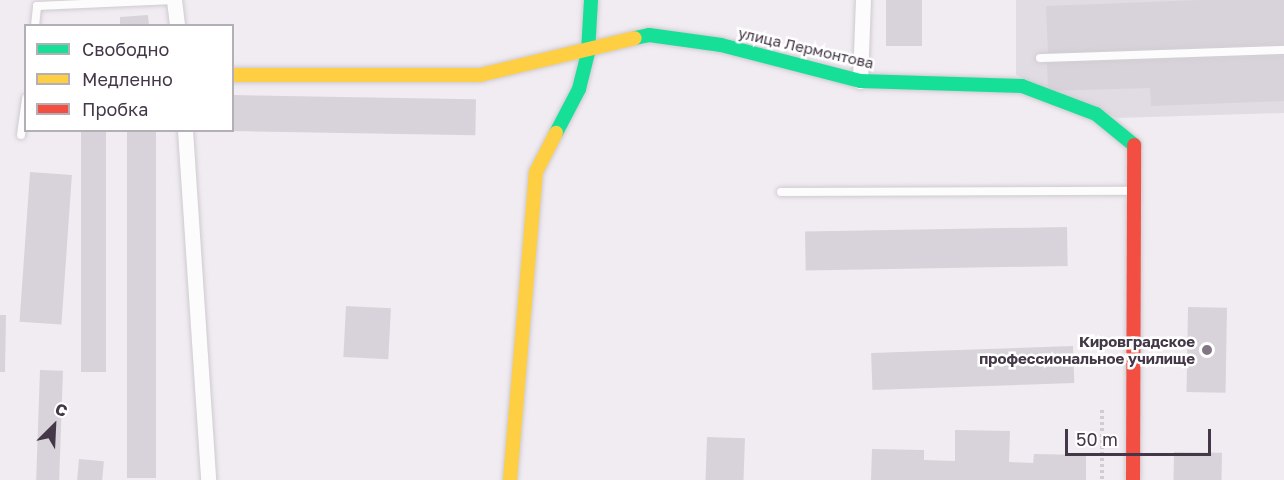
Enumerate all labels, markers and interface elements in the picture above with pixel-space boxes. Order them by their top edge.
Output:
legend [24,24,234,132]
street label: улица Лермонтова [737,24,875,72]
text: Свободно [82,38,169,60]
text: Медленно [82,68,173,90]
text: Пробка [82,98,148,120]
place label: Кировградское профессиональное училище [979,332,1195,367]
marker: Кировградское профессиональное училище [1200,343,1214,357]
north arrow [24,396,84,456]
text: С [52,398,71,421]
scale bar [1068,417,1214,455]
text: 50 m [1076,428,1118,450]

